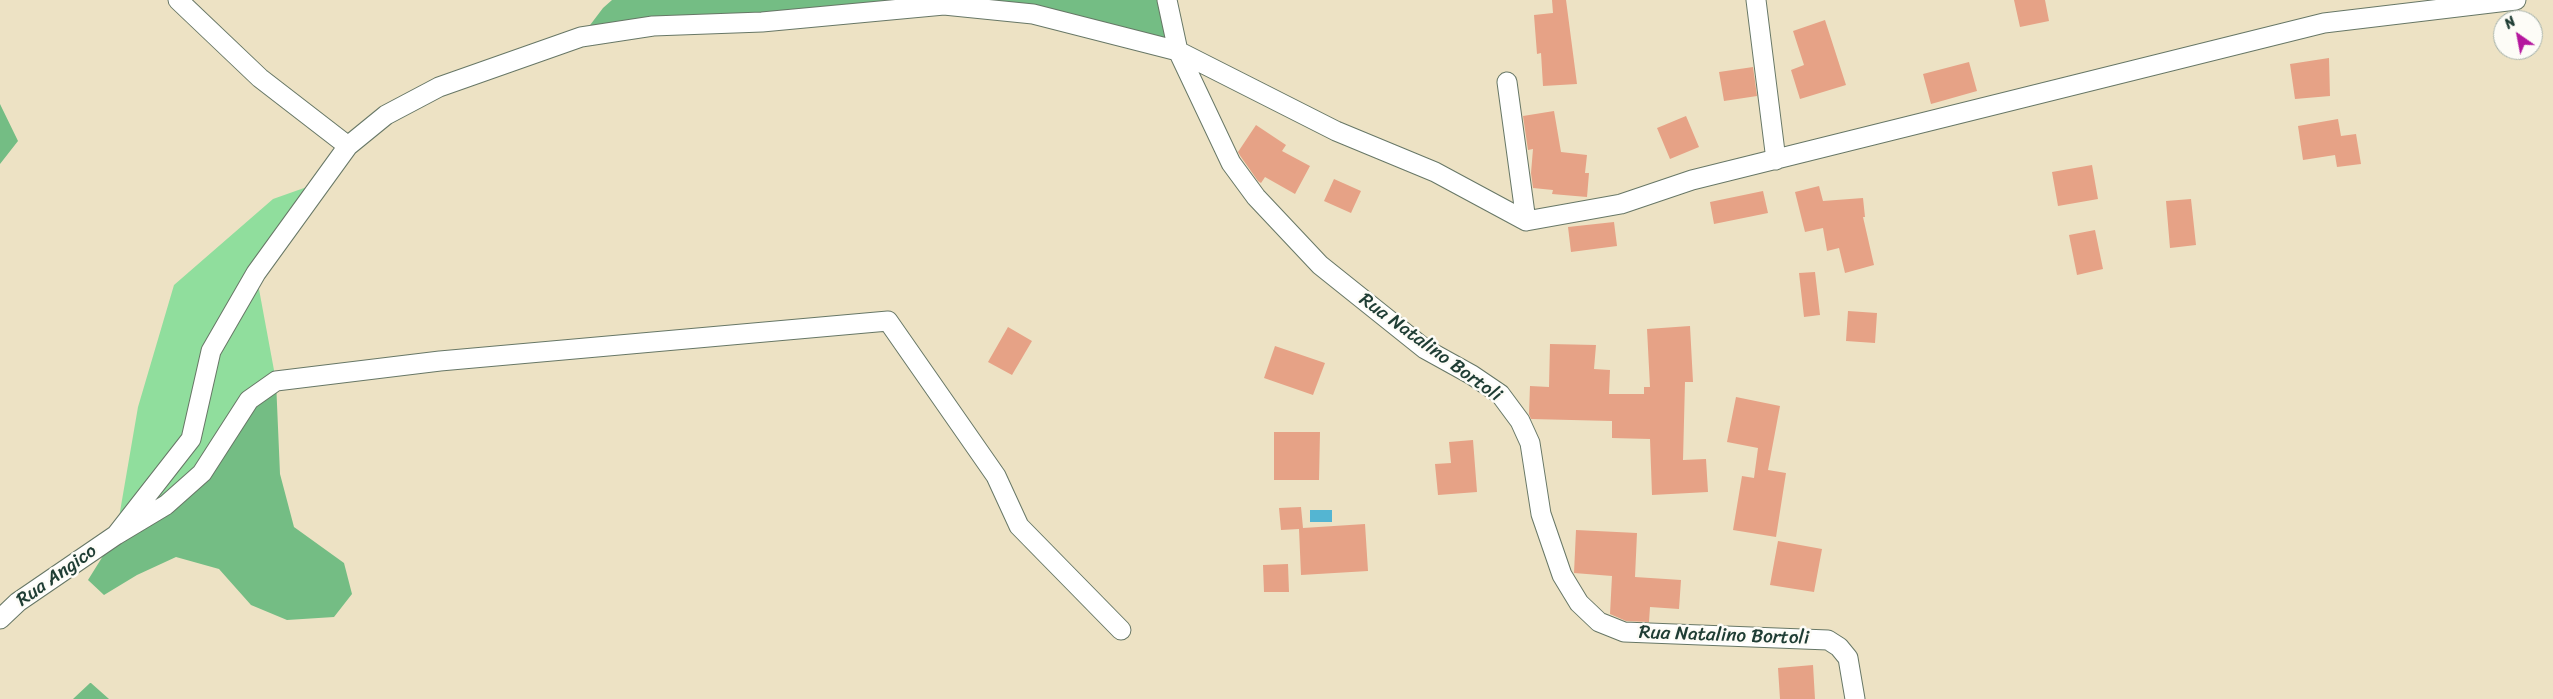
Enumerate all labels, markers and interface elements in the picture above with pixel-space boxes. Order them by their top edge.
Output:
north arrow [2493,10,2543,60]
text: N [2499,10,2521,36]
street label: Rua Natalino Bortoli [1354,289,1506,407]
street label: Rua Angico [12,540,102,612]
street label: Rua Natalino Bortoli [1638,622,1810,650]

